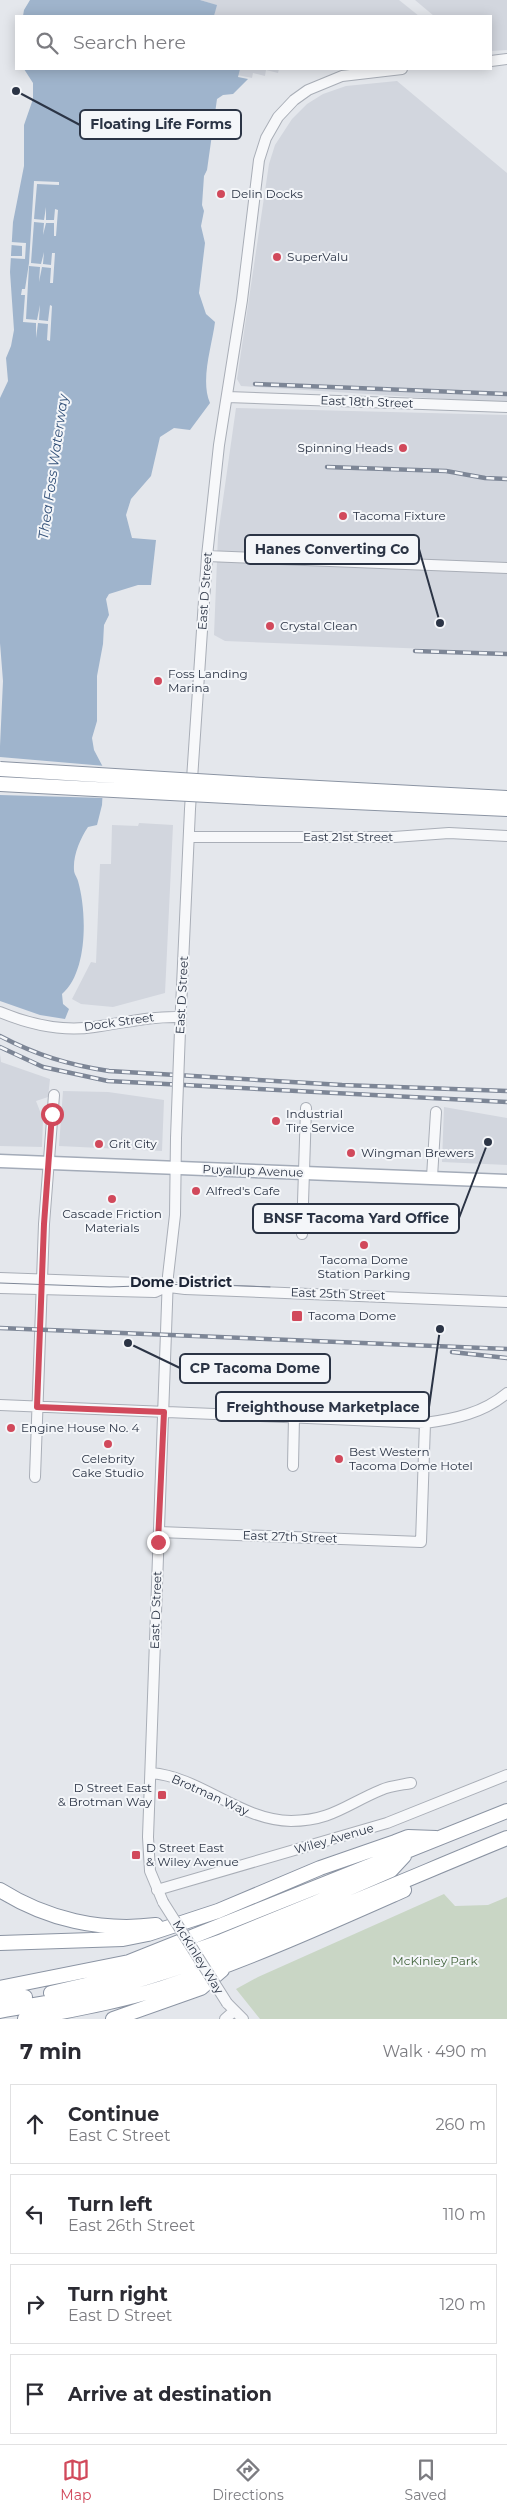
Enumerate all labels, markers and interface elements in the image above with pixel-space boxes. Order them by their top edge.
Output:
search box [15,15,492,70]
icon: search [33,29,61,57]
text: Search here [73,31,186,54]
callout: Floating Life Forms [80,110,241,139]
text: Floating Life Forms [90,115,232,133]
place label: Delin Docks [231,186,303,201]
marker: Delin Docks [215,188,227,200]
place label: SuperValu [287,249,348,264]
marker: SuperValu [271,251,283,263]
water label: Thea Foss Waterway [34,392,72,541]
street label: East 18th Street [320,392,414,411]
place label: Spinning Heads [297,440,393,455]
marker: Spinning Heads [397,442,409,454]
place label: Tacoma Fixture [353,508,446,523]
marker: Tacoma Fixture [337,510,349,522]
callout: Hanes Converting Co [245,535,419,564]
text: Hanes Converting Co [255,540,409,558]
street label: East D Street [194,551,215,631]
place label: Crystal Clean [280,618,358,633]
marker: Crystal Clean [264,620,276,632]
place label: Foss Landing Marina [168,666,248,695]
marker: Foss Landing Marina [152,675,164,687]
street label: East 21st Street [303,829,393,844]
street label: East D Street [172,955,191,1034]
street label: Dock Street [83,1009,155,1034]
route start [41,1103,64,1126]
place label: Industrial Tire Service [286,1106,354,1135]
marker: Industrial Tire Service [270,1115,282,1127]
place label: Grit City [109,1136,157,1151]
marker: Grit City [93,1138,105,1150]
place label: Wingman Brewers [361,1145,474,1160]
marker: Wingman Brewers [345,1147,357,1159]
street label: Puyallup Avenue [202,1161,304,1180]
place label: Alfred's Cafe [206,1183,280,1198]
marker: Alfred's Cafe [190,1185,202,1197]
marker: Cascade Friction Materials [106,1193,118,1205]
callout: BNSF Tacoma Yard Office [253,1204,459,1233]
place label: Cascade Friction Materials [62,1206,162,1235]
text: BNSF Tacoma Yard Office [263,1209,449,1227]
marker: Tacoma Dome Station Parking [358,1239,370,1251]
place label: Tacoma Dome Station Parking [318,1252,410,1281]
district label: Dome District [130,1273,232,1291]
street label: East 25th Street [290,1284,386,1303]
place label: Tacoma Dome [308,1308,396,1323]
marker: Tacoma Dome [290,1309,304,1323]
callout: CP Tacoma Dome [180,1354,330,1383]
text: CP Tacoma Dome [190,1359,320,1377]
callout: Freighthouse Marketplace [216,1392,429,1421]
text: Freighthouse Marketplace [226,1398,420,1416]
place label: Engine House No. 4 [21,1420,139,1435]
marker: Engine House No. 4 [5,1422,17,1434]
marker: Celebrity Cake Studio [102,1438,114,1450]
place label: Best Western Tacoma Dome Hotel [349,1444,473,1473]
place label: Celebrity Cake Studio [72,1451,144,1480]
marker: Best Western Tacoma Dome Hotel [333,1453,345,1465]
street label: East 27th Street [242,1527,338,1546]
route end [147,1531,170,1554]
street label: East D Street [147,1571,164,1649]
street label: Brotman Way [169,1771,252,1819]
place label: D Street East & Brotman Way [58,1780,152,1809]
marker: D Street East & Brotman Way [156,1789,168,1801]
street label: Wiley Avenue [293,1820,375,1857]
place label: D Street East & Wiley Avenue [146,1840,239,1869]
marker: D Street East & Wiley Avenue [130,1849,142,1861]
street label: McKinley Way [170,1917,227,1997]
park label: McKinley Park [392,1953,479,1968]
text: 7 min [20,2039,82,2064]
text: Walk · 490 m [382,2042,487,2061]
text: Continue [68,2103,159,2126]
icon: ahead [21,2110,49,2138]
text: 260 m [435,2115,486,2134]
text: East C Street [68,2126,170,2145]
text: Turn left [68,2193,153,2216]
icon: left [21,2200,49,2228]
text: 110 m [443,2205,486,2224]
text: East 26th Street [68,2216,195,2235]
text: Turn right [68,2283,168,2306]
icon: right [21,2290,49,2318]
text: 120 m [439,2295,486,2314]
text: East D Street [68,2306,172,2325]
icon: arrive [21,2380,49,2408]
text: Arrive at destination [68,2383,272,2406]
tab: Map [60,2456,91,2504]
tab: Directions [212,2456,284,2504]
tab: Saved [405,2456,447,2504]

